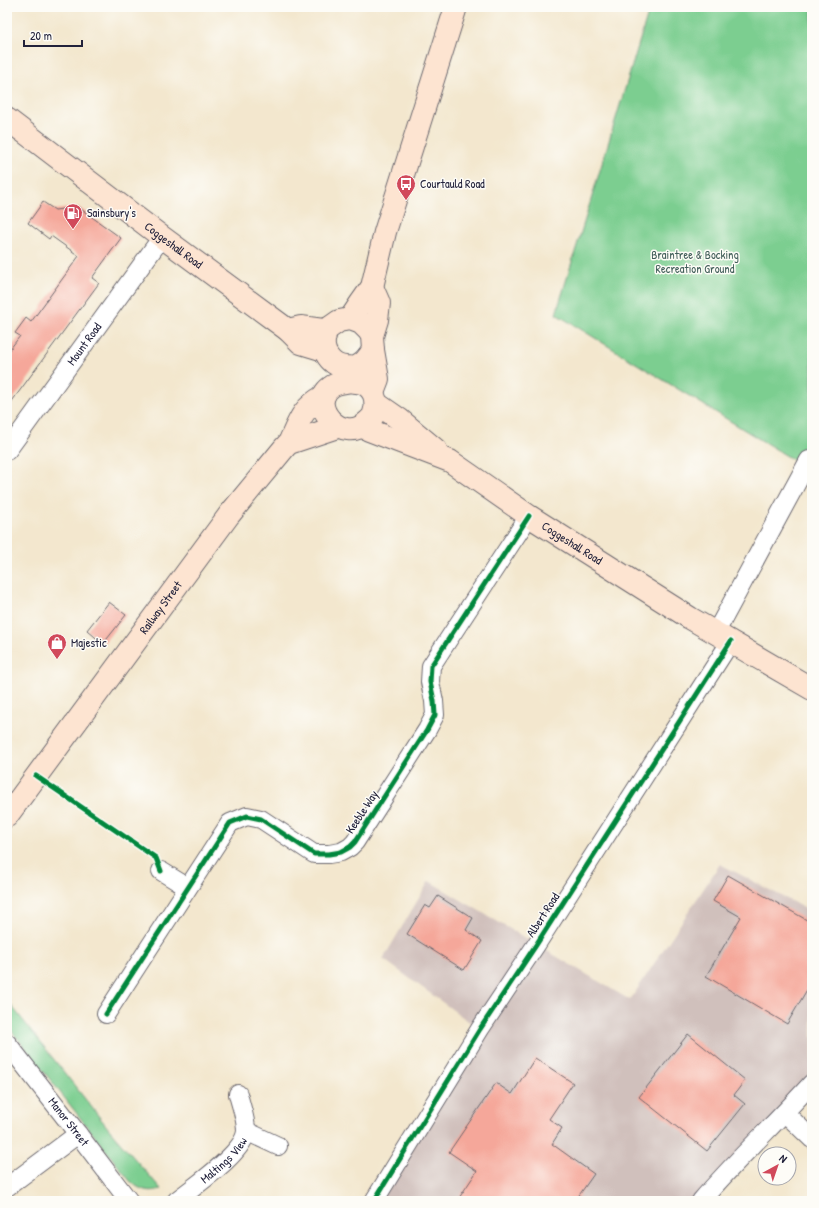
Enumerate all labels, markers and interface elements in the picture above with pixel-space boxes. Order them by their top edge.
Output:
scale bar [24,22,82,48]
text: 20 m [30,27,52,44]
bus stop icon: Courtauld Road [395,173,417,201]
place label: Courtauld Road [420,175,485,192]
fuel station icon: Sainsbury's [62,202,84,230]
place label: Sainsbury's [87,204,136,221]
street label: Coggeshall Road [141,218,207,273]
park label: Braintree & Bocking Recreation Ground [651,246,739,277]
street label: Mount Road [63,319,105,369]
street label: Coggeshall Road [539,517,606,569]
street label: Railway Street [135,577,186,637]
shop icon: Majestic [46,632,68,660]
place label: Majestic [71,634,107,651]
street label: Keeble Way [341,787,382,837]
street label: Albert Road [522,889,563,940]
street label: Manor Street [45,1094,94,1150]
street label: Maltings View [197,1134,251,1187]
north arrow [757,1146,797,1186]
text: N [777,1151,790,1166]

